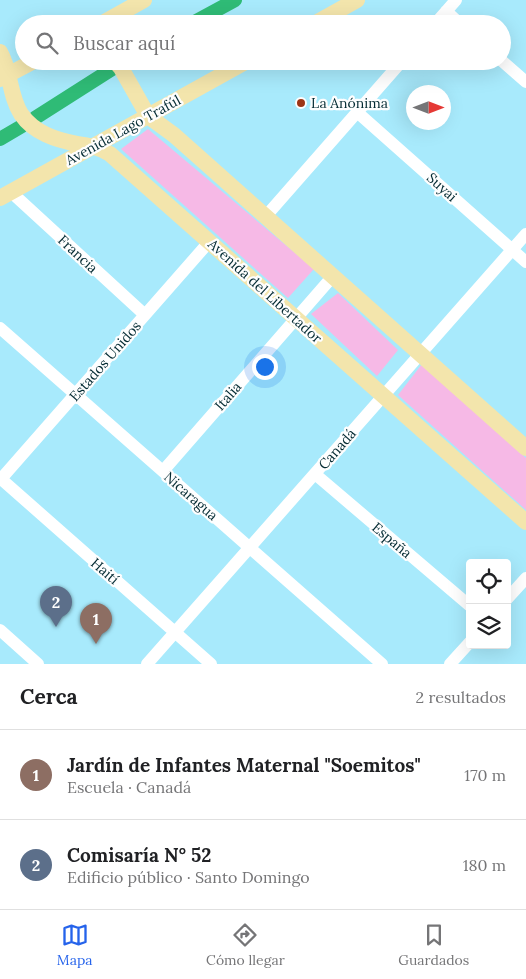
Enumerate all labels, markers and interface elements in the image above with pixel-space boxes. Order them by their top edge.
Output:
search box [15,15,511,70]
icon: search [33,29,61,57]
text: Buscar aquí [73,31,175,55]
north arrow [406,85,451,130]
street label: Avenida Lago Trafúl [61,91,184,170]
place label: La Anónima [311,94,388,112]
marker: La Anónima [295,97,307,109]
street label: Suyai [423,169,461,205]
street label: Francia [54,231,102,277]
street label: Avenida del Libertador [203,234,326,347]
street label: Estados Unidos [65,317,145,405]
your location [252,354,278,380]
street label: Italia [211,378,245,414]
street label: Canadá [314,425,360,473]
street label: Nicaragua [160,468,222,524]
street label: España [368,518,416,562]
street label: Haití [87,554,123,588]
map controls [466,559,511,649]
button: locate [466,559,511,604]
pin: 2 [40,586,72,627]
pin: 1 [80,603,112,644]
button: layers [466,604,511,649]
text: Cerca [20,683,78,710]
text: 2 resultados [416,687,506,707]
text: Jardín de Infantes Maternal "Soemitos" [67,753,421,777]
text: 1 [33,765,39,785]
text: 170 m [464,765,506,785]
text: Escuela · Canadá [67,777,191,797]
text: Comisaría N° 52 [67,843,211,867]
text: 2 [32,855,40,875]
text: 180 m [463,855,506,875]
text: Edificio público · Santo Domingo [67,867,310,887]
tab: Mapa [57,921,92,969]
tab: Cómo llegar [206,921,285,969]
tab: Guardados [398,921,469,969]

